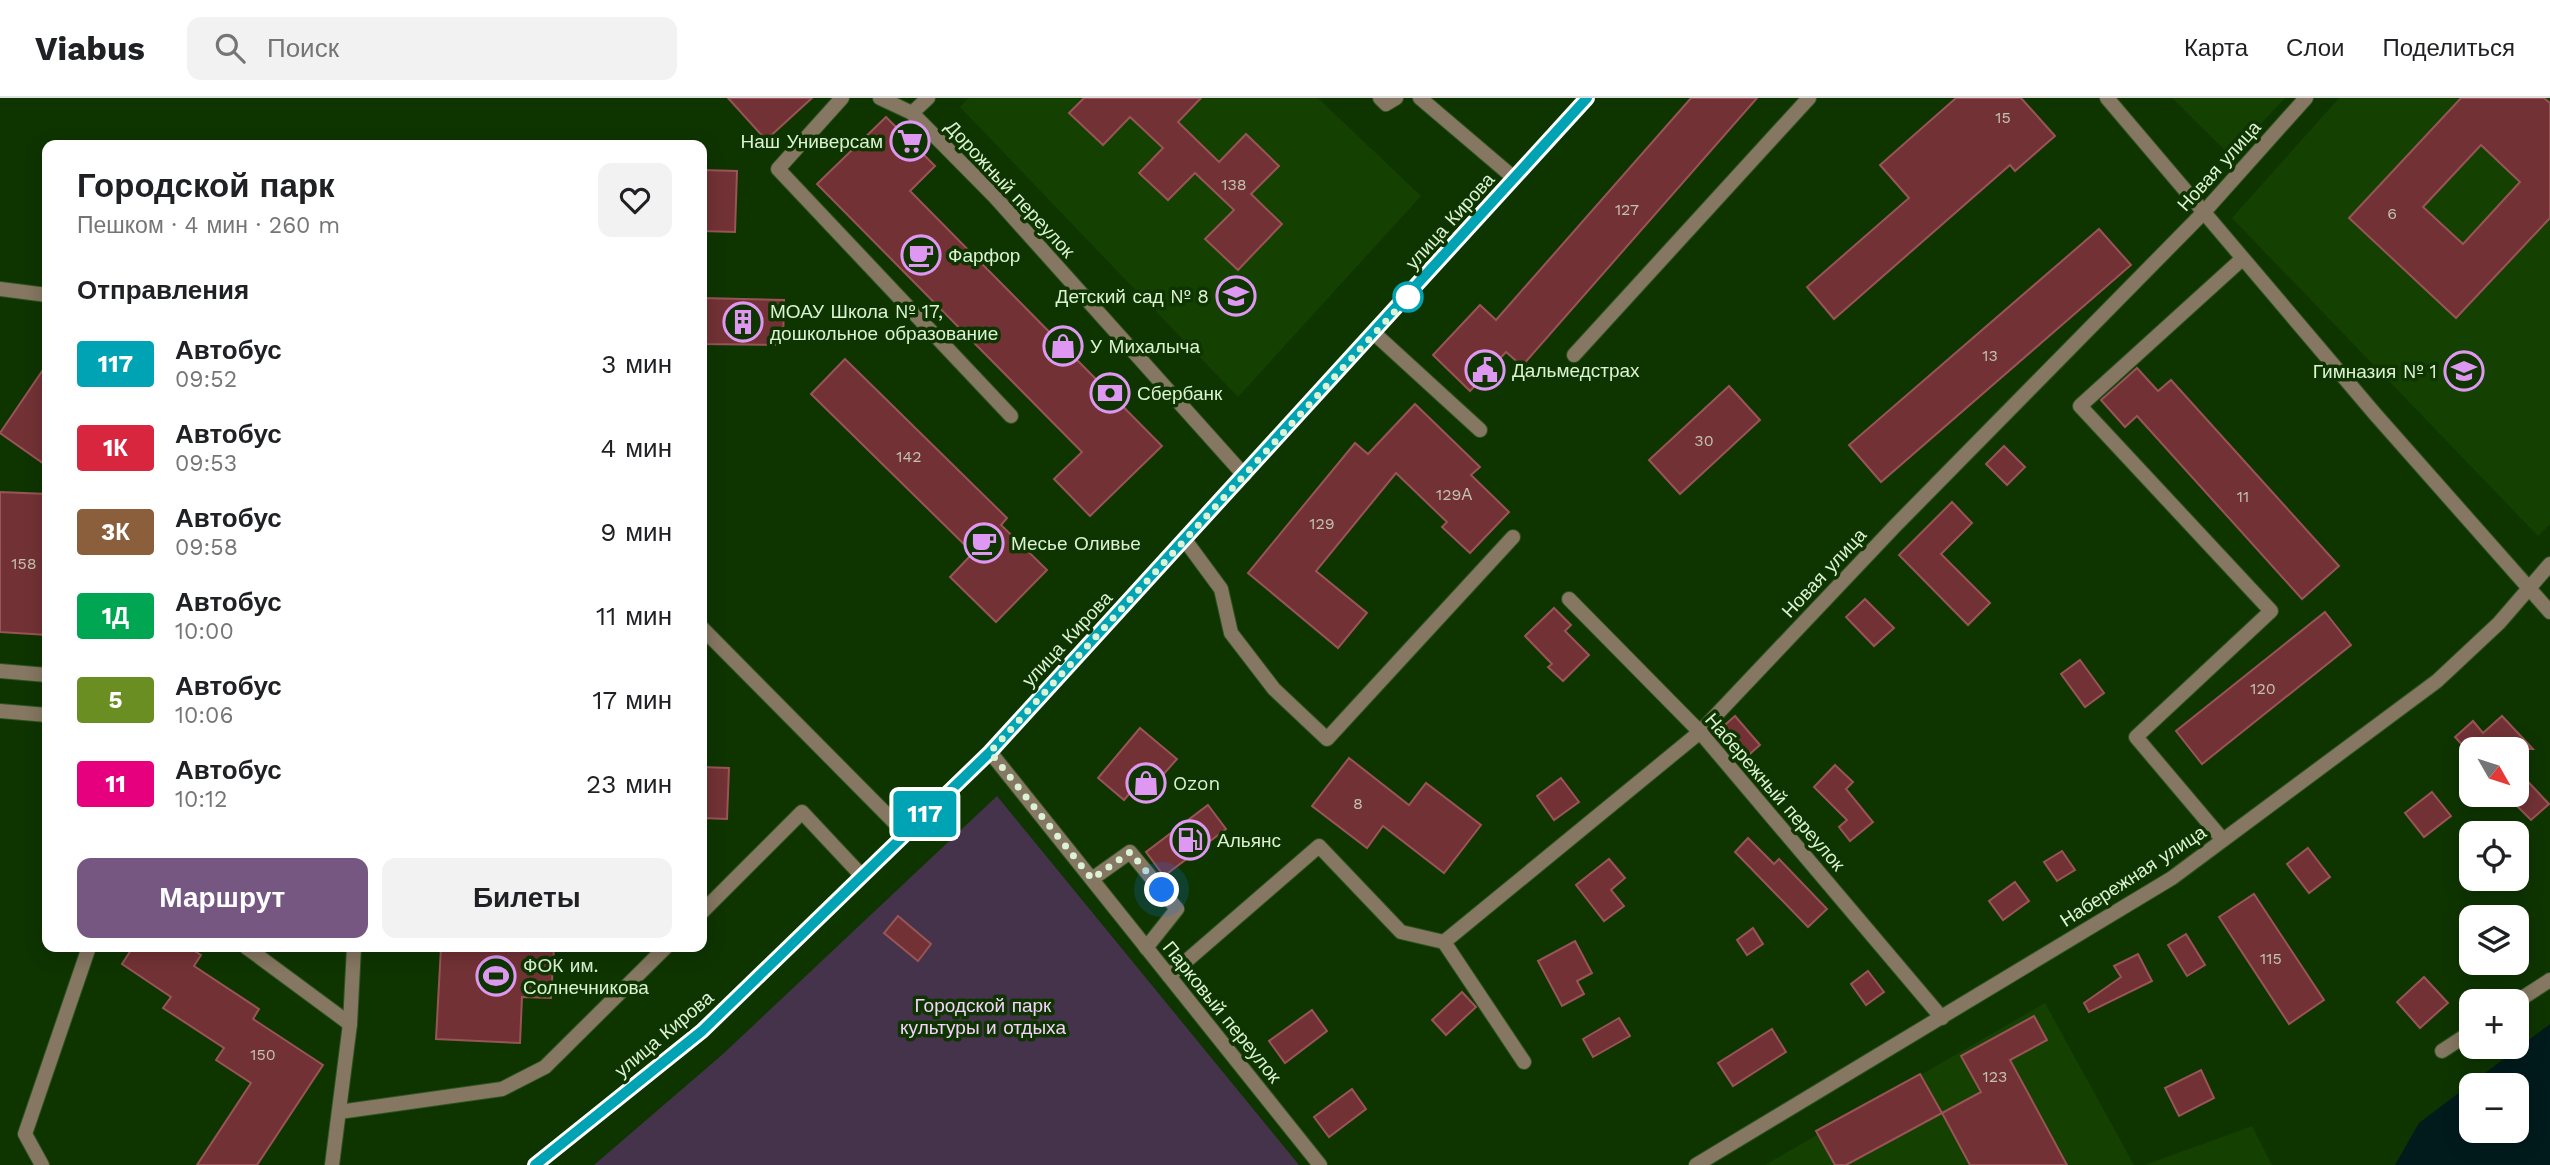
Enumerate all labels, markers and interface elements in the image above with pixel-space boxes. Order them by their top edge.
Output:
search box [187,17,677,80]
text: Viabus [35,29,145,68]
icon: search [211,29,249,67]
text: Поиск [267,33,339,63]
text: Карта [2184,34,2248,62]
text: Слои [2286,34,2344,62]
text: Поделиться [2382,34,2515,62]
house number: 15 [1995,108,2011,127]
street label: Дорожный переулок [940,115,1080,263]
street label: Новая улица [2172,116,2266,216]
supermarket icon: Наш Универсам [889,120,931,162]
place label: Наш Универсам [741,130,883,153]
button: heart [598,163,672,237]
text: Городской парк [77,166,335,205]
street label: улица Кирова [1401,168,1500,274]
house number: 138 [1221,175,1247,194]
house number: 127 [1615,200,1639,219]
house number: 6 [2387,204,2397,223]
text: Пешком · 4 мин · 260 m [77,212,340,239]
cafe icon: Фарфор [900,234,942,276]
place label: Фарфор [948,244,1020,267]
text: Отправления [77,275,249,305]
school or university icon: Детский сад № 8 [1215,275,1257,317]
unlabelled marker [1393,282,1423,312]
place label: Детский сад № 8 [1056,285,1209,308]
place label: МОАУ Школа № 17, дошкольное образование [770,300,998,345]
building icon: МОАУ Школа № 17, дошкольное образование [722,301,764,343]
shop icon: У Михалыча [1042,325,1084,367]
text: Автобус [175,335,282,365]
place label: У Михалыча [1090,335,1200,358]
house number: 13 [1982,346,1998,365]
text: 3 мин [601,349,672,379]
public building icon: Дальмедстрах [1464,349,1506,391]
text: 117 [98,350,133,378]
school or university icon: Гимназия № 1 [2443,350,2485,392]
place label: Дальмедстрах [1512,359,1640,382]
place label: Гимназия № 1 [2313,360,2437,383]
text: 09:52 [175,366,237,393]
bank icon: Сбербанк [1089,372,1131,414]
place label: Сбербанк [1137,382,1223,405]
text: Автобус [175,419,282,449]
house number: 30 [1694,431,1714,450]
text: 4 мин [600,433,672,463]
text: 1К [103,434,128,462]
house number: 142 [896,447,922,466]
text: 09:53 [175,450,237,477]
house number: 129А [1436,485,1472,504]
house number: 11 [2237,487,2249,506]
text: Автобус [175,503,282,533]
house number: 129 [1309,514,1335,533]
text: 9 мин [600,517,672,547]
text: 3К [101,518,130,546]
cafe icon: Месье Оливье [963,522,1005,564]
street label: Новая улица [1777,523,1871,622]
place label: Месье Оливье [1011,532,1141,555]
text: 09:58 [175,534,238,561]
house number: 158 [11,554,37,573]
street label: улица Кирова [1017,586,1117,691]
text: Автобус [175,587,282,617]
text: 11 мин [596,601,672,631]
text: 1Д [102,602,129,630]
text: 10:00 [175,618,234,645]
text: Автобус [175,671,282,701]
house number: 120 [2250,679,2276,698]
text: 17 мин [592,685,672,715]
text: 5 [109,686,123,714]
text: 10:06 [175,702,233,729]
street label: Набережный переулок [1700,708,1850,876]
north arrow [2459,737,2529,807]
map controls [2459,737,2529,1143]
text: Автобус [175,755,282,785]
shop icon: Ozon [1125,762,1167,804]
text: 23 мин [586,769,672,799]
text: 11 [105,770,126,798]
place label: Ozon [1173,772,1220,795]
text: 10:12 [175,786,227,813]
line badge: 117 [885,791,965,837]
house number: 8 [1353,794,1363,813]
text: 117 [907,800,943,828]
fuel station icon: Альянс [1169,819,1211,861]
street label: Набережная улица [2056,820,2211,932]
button: locate [2459,821,2529,891]
place label: Альянс [1217,829,1281,852]
button: Маршрут [77,858,368,938]
button: Билеты [382,858,672,938]
your location [1144,872,1179,907]
button: layers [2459,905,2529,975]
street label: Парковый переулок [1158,936,1287,1088]
house number: 115 [2260,949,2282,968]
place label: ФОК им. Солнечникова [523,954,649,999]
sports icon: ФОК им. Солнечникова [475,955,517,997]
street label: улица Кирова [610,986,718,1082]
button: + [2459,989,2529,1059]
park label: Городской парк культуры и отдыха [900,994,1066,1039]
house number: 150 [250,1045,276,1064]
house number: 123 [1983,1067,2007,1086]
button: − [2459,1073,2529,1143]

